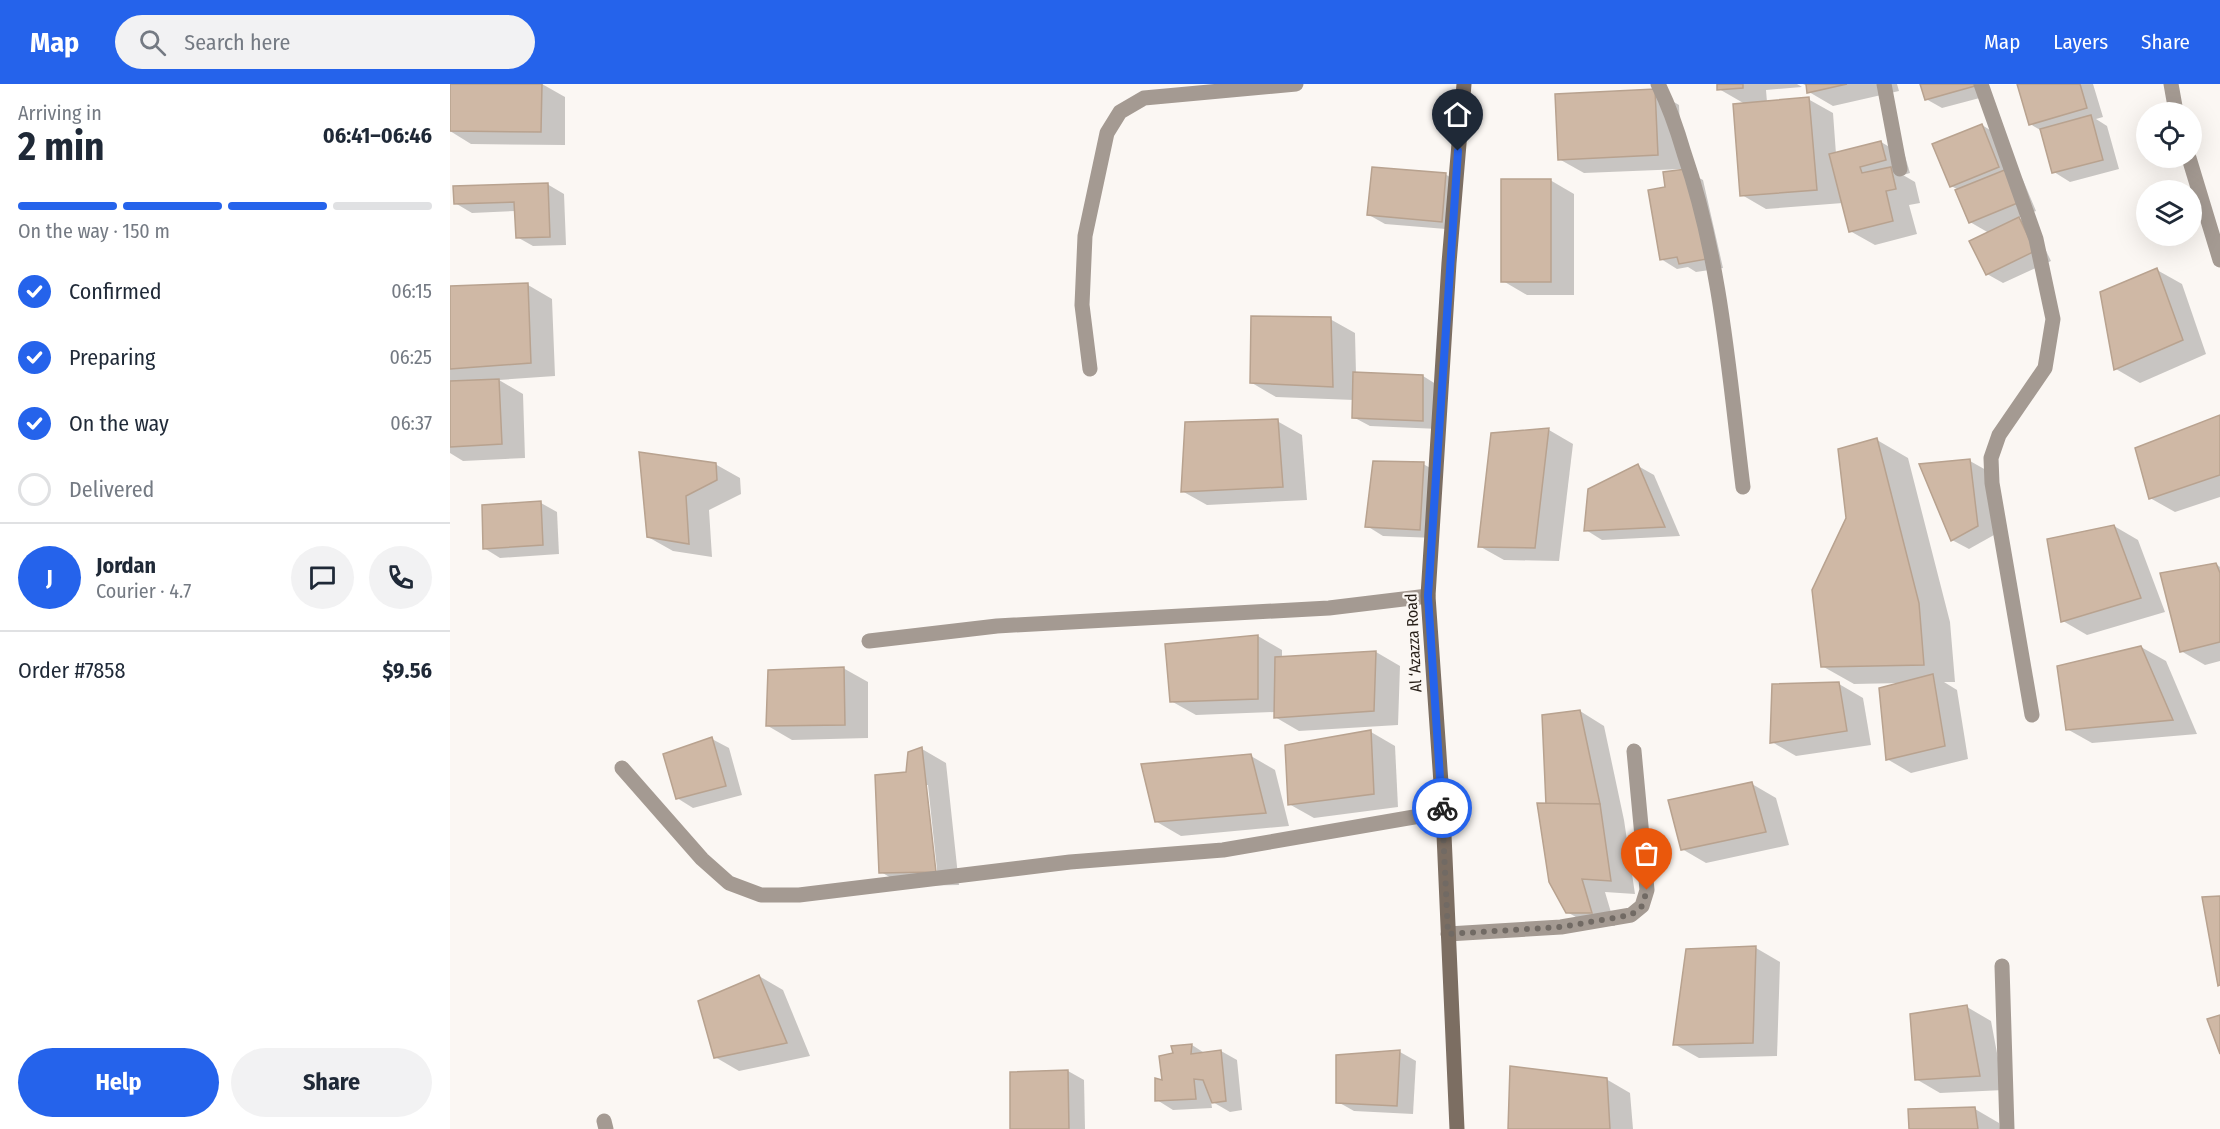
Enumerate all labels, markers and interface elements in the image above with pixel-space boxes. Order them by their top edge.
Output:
search box [115,15,535,69]
text: Map [30,26,79,59]
icon: search [136,26,169,59]
text: Search here [184,29,290,56]
text: Map [1984,29,2020,55]
text: Layers [2053,29,2108,55]
text: Share [2141,29,2190,55]
pin [1432,89,1483,151]
icon: home [1441,98,1474,131]
text: Arriving in [18,101,102,125]
map controls [2136,102,2202,246]
button: locate [2136,102,2202,168]
text: 06:41–06:46 [323,122,432,149]
text: 2 min [18,124,104,170]
button: layers [2136,180,2202,246]
text: On the way · 150 m [18,219,170,243]
icon: check [18,275,51,308]
text: Confirmed [69,278,162,305]
text: 06:15 [391,279,432,303]
icon: check [18,341,51,374]
text: Preparing [69,344,155,371]
text: 06:25 [389,345,432,369]
icon: check [18,407,51,440]
text: On the way [69,410,169,437]
text: 06:37 [390,411,432,435]
text: Delivered [69,476,154,503]
button: chat [291,546,354,609]
button: phone [369,546,432,609]
text: Jordan [96,552,156,579]
text: J [46,564,53,591]
text: Courier · 4.7 [96,579,191,603]
street label: Al ‘Azazza Road [1401,593,1426,693]
text: Order #7858 [18,657,125,684]
text: $9.56 [382,657,432,684]
courier [1412,778,1472,838]
icon: bike [1426,792,1459,825]
pin [1621,828,1672,890]
icon: bag [1630,837,1663,870]
button: Help [18,1048,219,1117]
button: Share [231,1048,432,1117]

